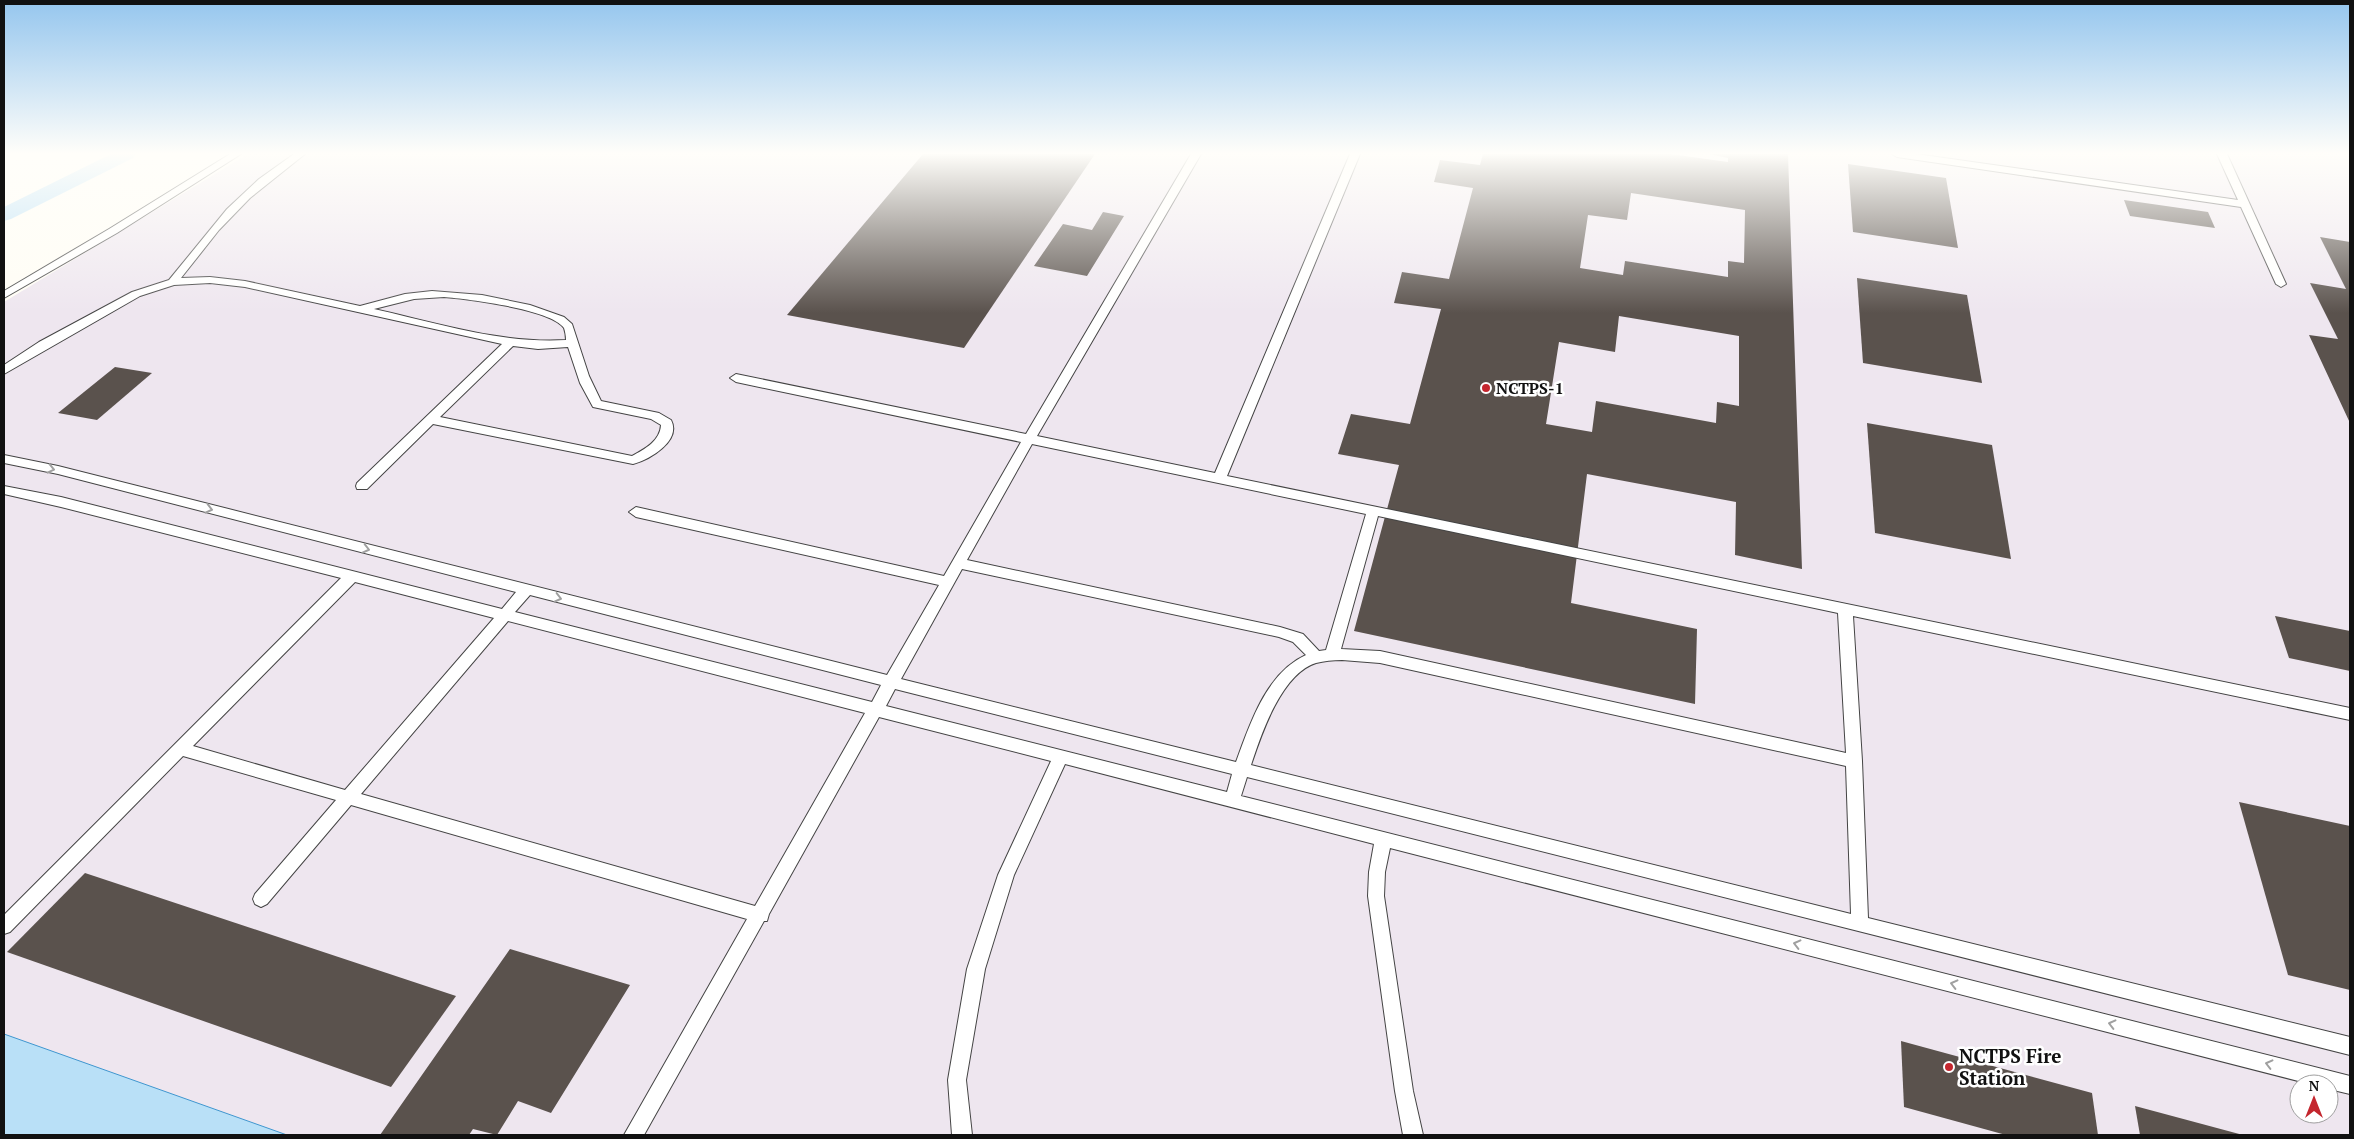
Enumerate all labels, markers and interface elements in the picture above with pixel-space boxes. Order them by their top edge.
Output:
place label: NCTPS-1 [1496,377,1564,399]
marker: NCTPS-1 [1480,382,1492,394]
one-way arrow [47,463,56,474]
one-way arrow [204,503,213,514]
one-way arrow [362,543,371,554]
one-way arrow [553,592,562,603]
one-way arrow [1792,939,1801,950]
one-way arrow [1950,979,1959,990]
one-way arrow [2107,1019,2116,1030]
place label: NCTPS Fire Station [1959,1043,2062,1090]
one-way arrow [2265,1059,2274,1070]
marker: NCTPS Fire Station [1943,1061,1955,1073]
north arrow [2289,1074,2339,1124]
text: N [2309,1076,2320,1095]

